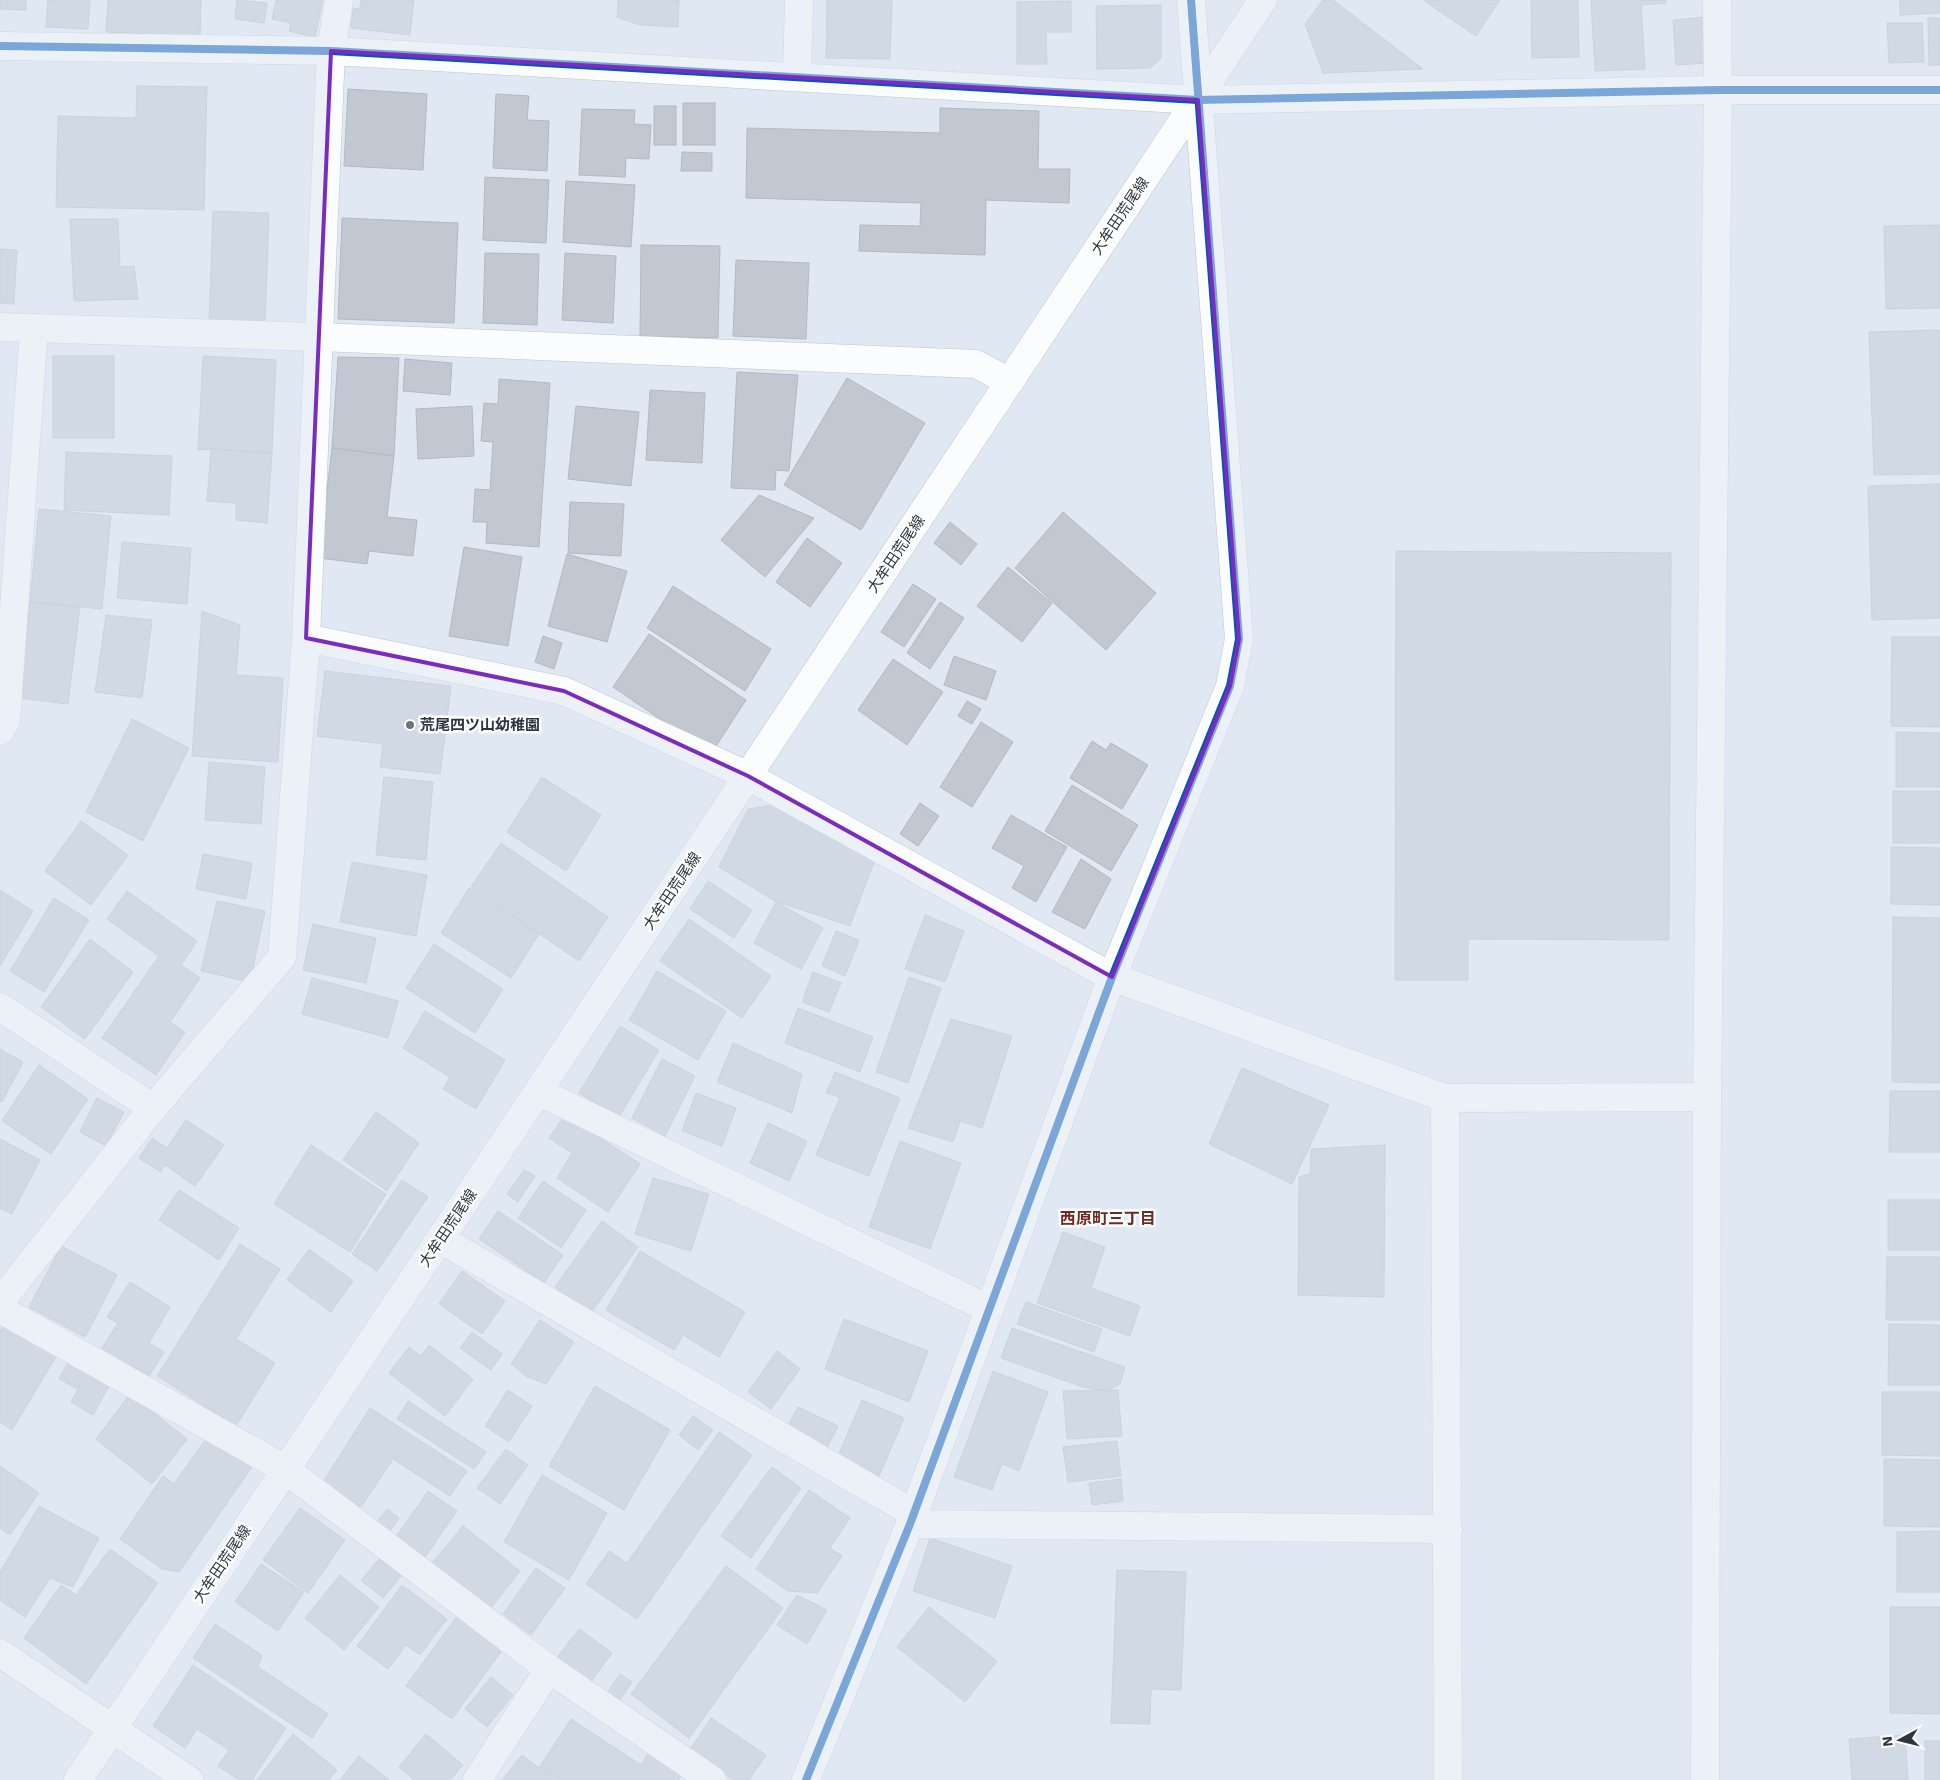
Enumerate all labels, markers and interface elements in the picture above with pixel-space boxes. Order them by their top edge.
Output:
street label: 大牟田荒尾線 [1087,174,1153,258]
street label: 大牟田荒尾線 [863,512,929,596]
place label: 荒尾四ツ山幼稚園 [420,716,540,734]
marker: 荒尾四ツ山幼稚園 [404,719,416,731]
street label: 大牟田荒尾線 [639,849,705,933]
street label: 大牟田荒尾線 [415,1186,481,1270]
district label: 西原町三丁目 [1060,1209,1156,1228]
street label: 大牟田荒尾線 [189,1522,255,1606]
north arrow [1875,1715,1925,1765]
text: N [1879,1735,1896,1748]

